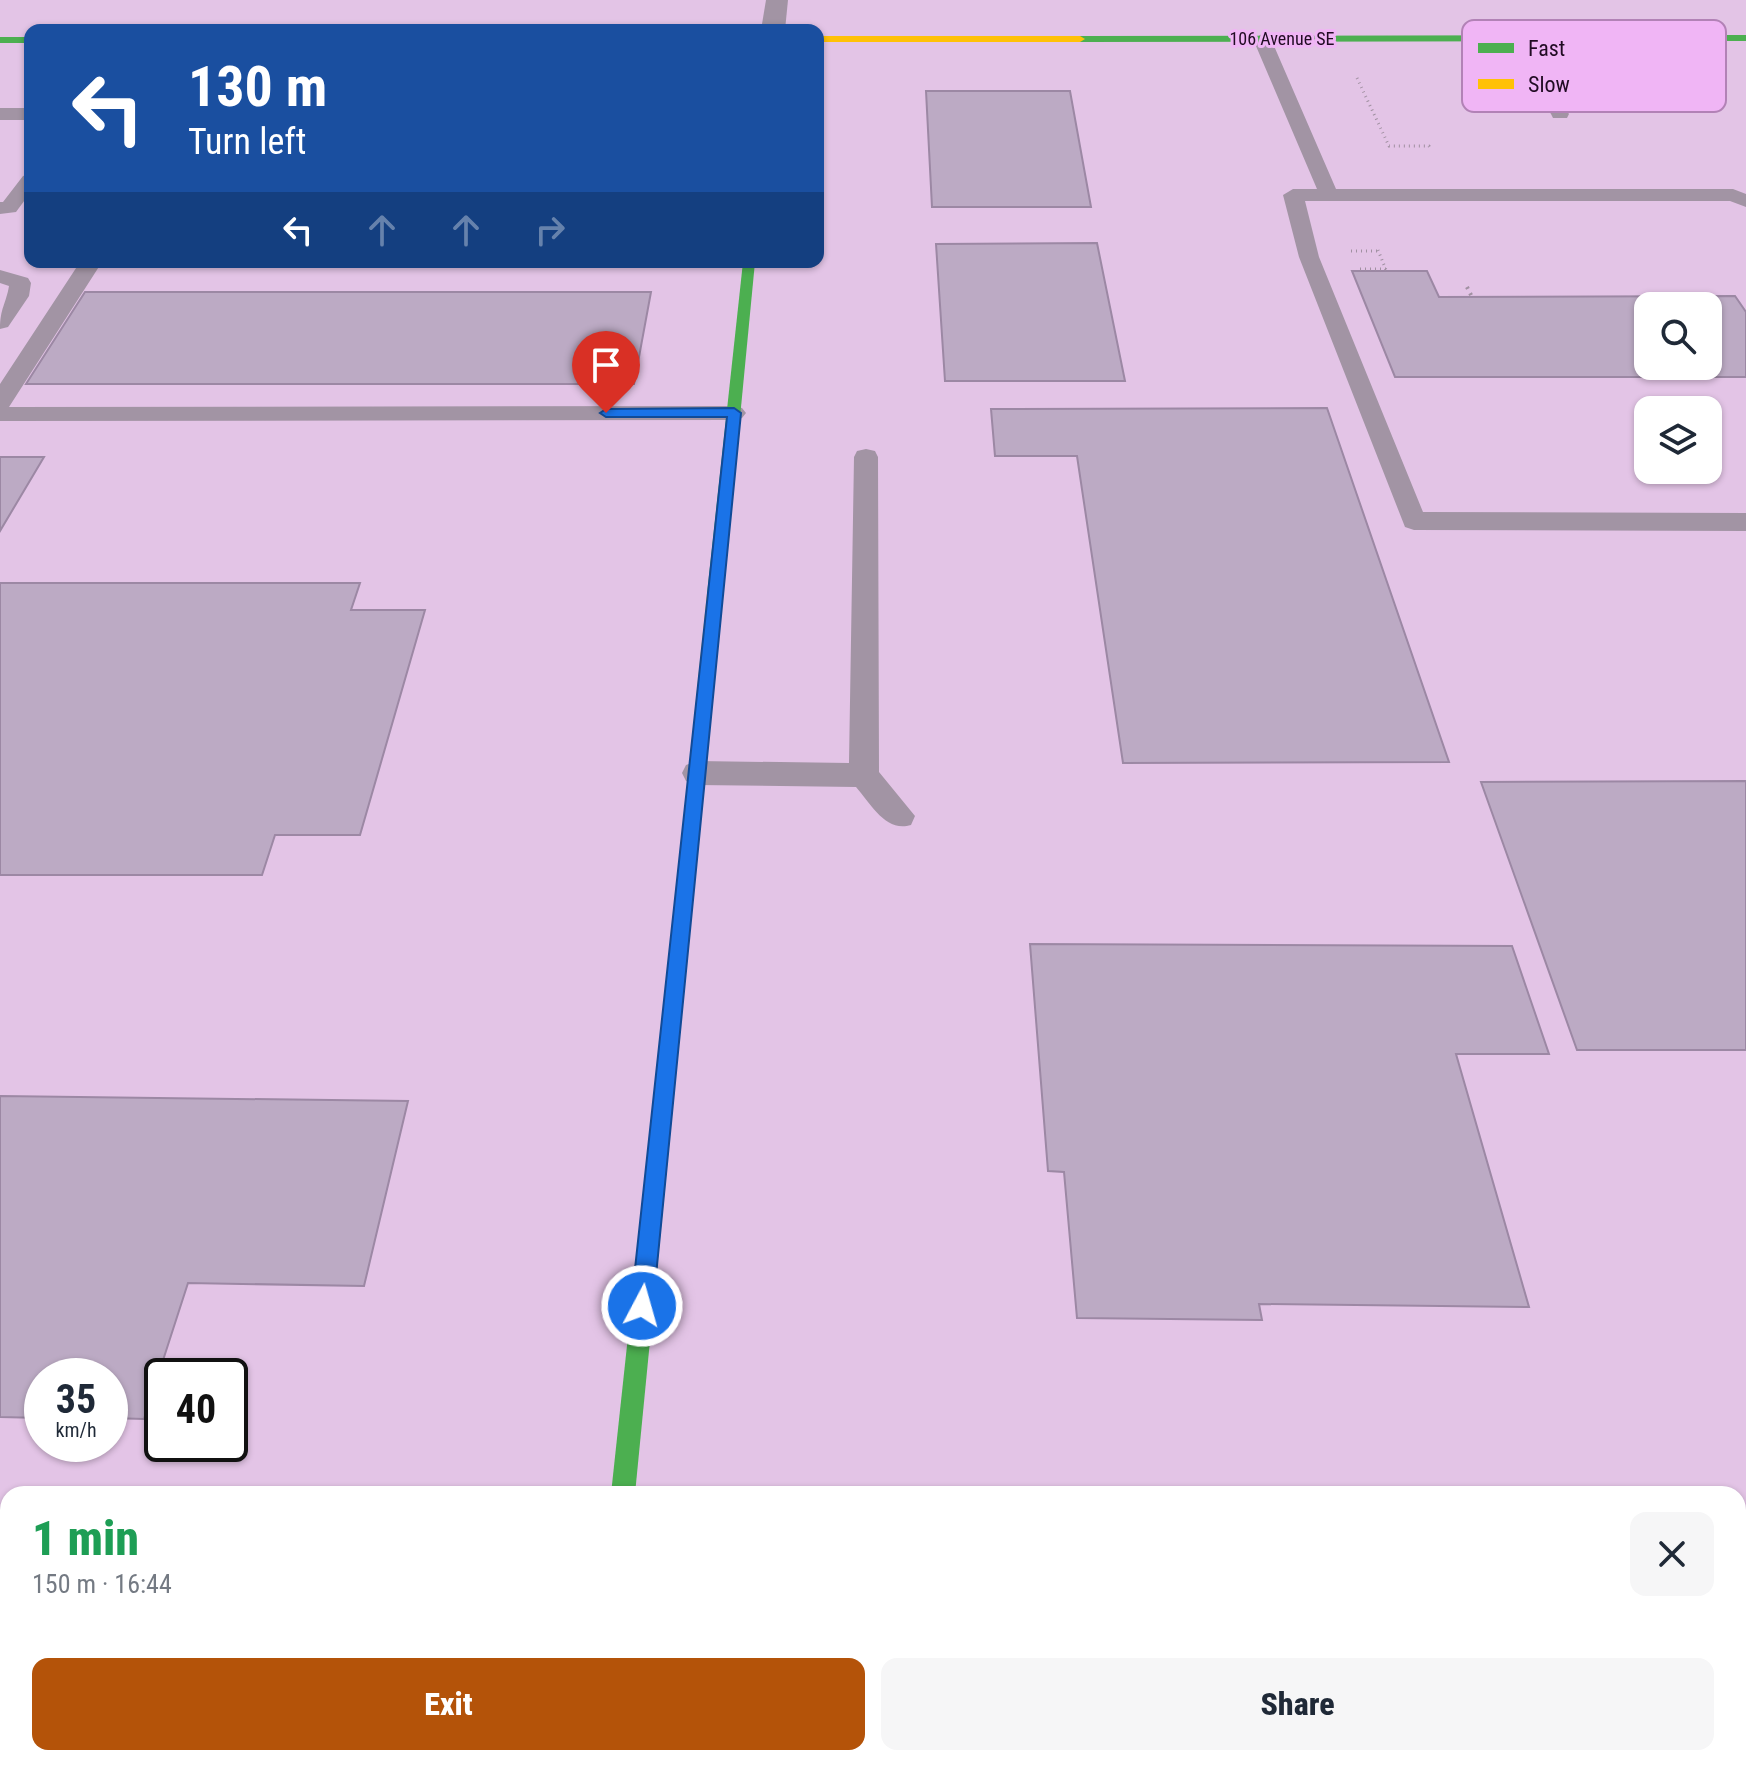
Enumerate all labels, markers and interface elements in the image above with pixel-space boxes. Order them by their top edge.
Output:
legend [1462,20,1726,112]
street label: 106 Avenue SE [1229,28,1335,49]
text: Fast [1528,36,1565,61]
text: 130 m [188,54,327,120]
icon: left [56,56,160,160]
text: Slow [1528,72,1570,97]
text: Turn left [188,121,306,163]
icon: left [276,208,320,252]
icon: ahead [360,208,404,252]
icon: ahead [444,208,488,252]
icon: right [528,208,572,252]
map controls [1634,292,1722,484]
button: search [1634,292,1722,380]
pin [572,331,640,413]
icon: arrive [584,343,628,387]
button: layers [1634,396,1722,484]
position arrow [600,1264,684,1348]
speed limit sign: 40 [144,1358,248,1462]
text: 35 [56,1376,96,1423]
text: km/h [55,1418,97,1442]
text: 1 min [32,1510,139,1567]
button: close [1630,1512,1714,1596]
text: 150 m · 16:44 [32,1569,172,1599]
button: Exit [32,1658,865,1750]
button: Share [881,1658,1714,1750]

